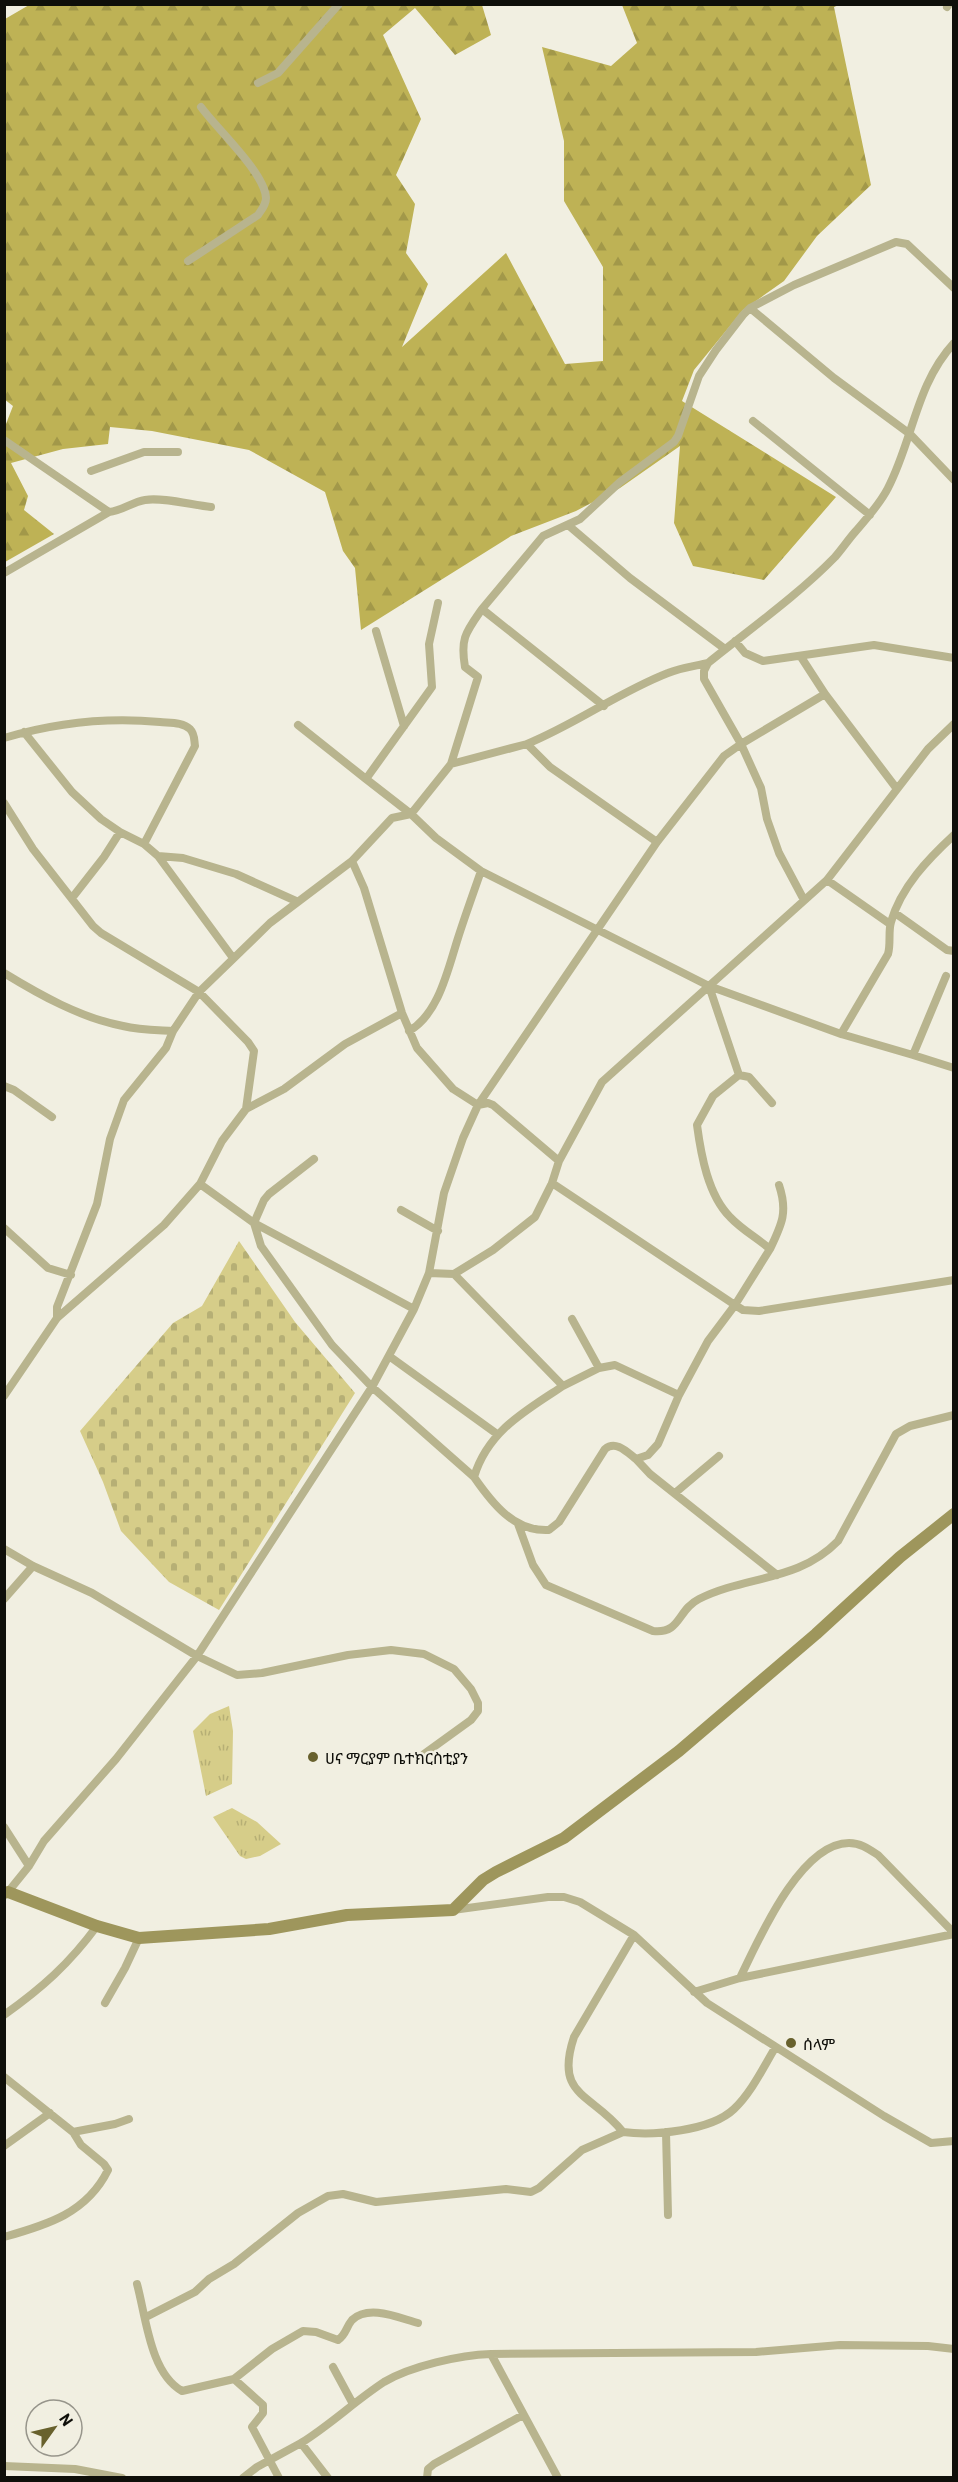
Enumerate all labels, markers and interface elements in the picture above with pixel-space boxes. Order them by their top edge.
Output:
place label: ሀና ማርያም ቤተክርስቲያን [325,1748,468,1767]
marker: ሀና ማርያም ቤተክርስቲያን [306,1750,320,1764]
place label: ሰላም [803,2034,835,2053]
marker: ሰላም [784,2036,798,2050]
north arrow [24,2398,84,2458]
text: N [56,2410,78,2429]

